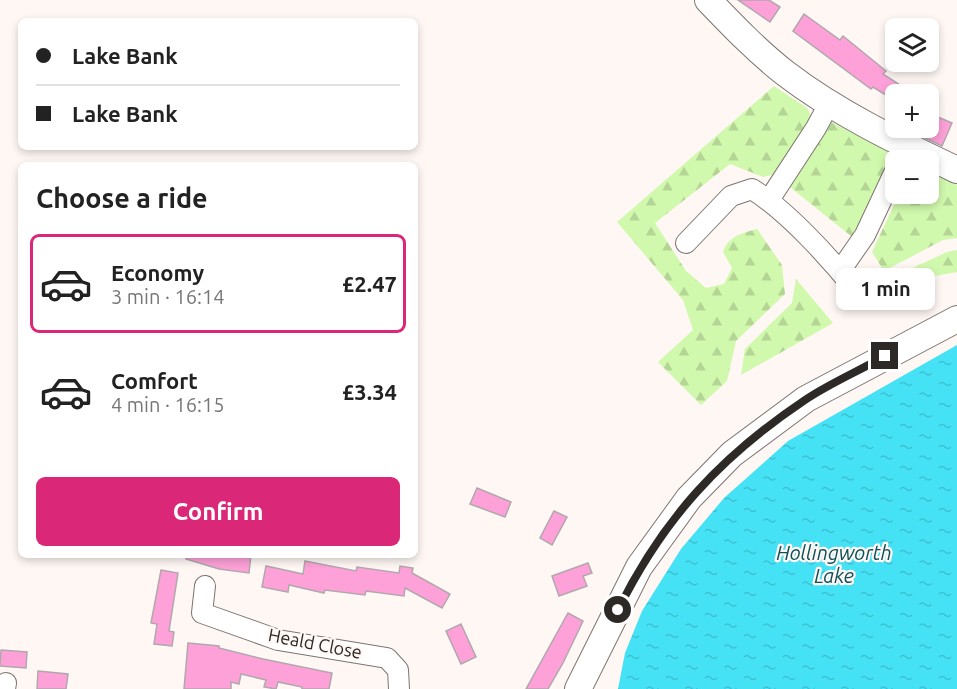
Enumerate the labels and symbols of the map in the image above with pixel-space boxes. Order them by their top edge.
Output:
callout: 1 min [836,269,934,311]
route end [871,342,898,369]
water label: Hollingworth Lake [776,541,892,587]
route start [604,596,631,623]
street label: Heald Close [267,624,364,662]

